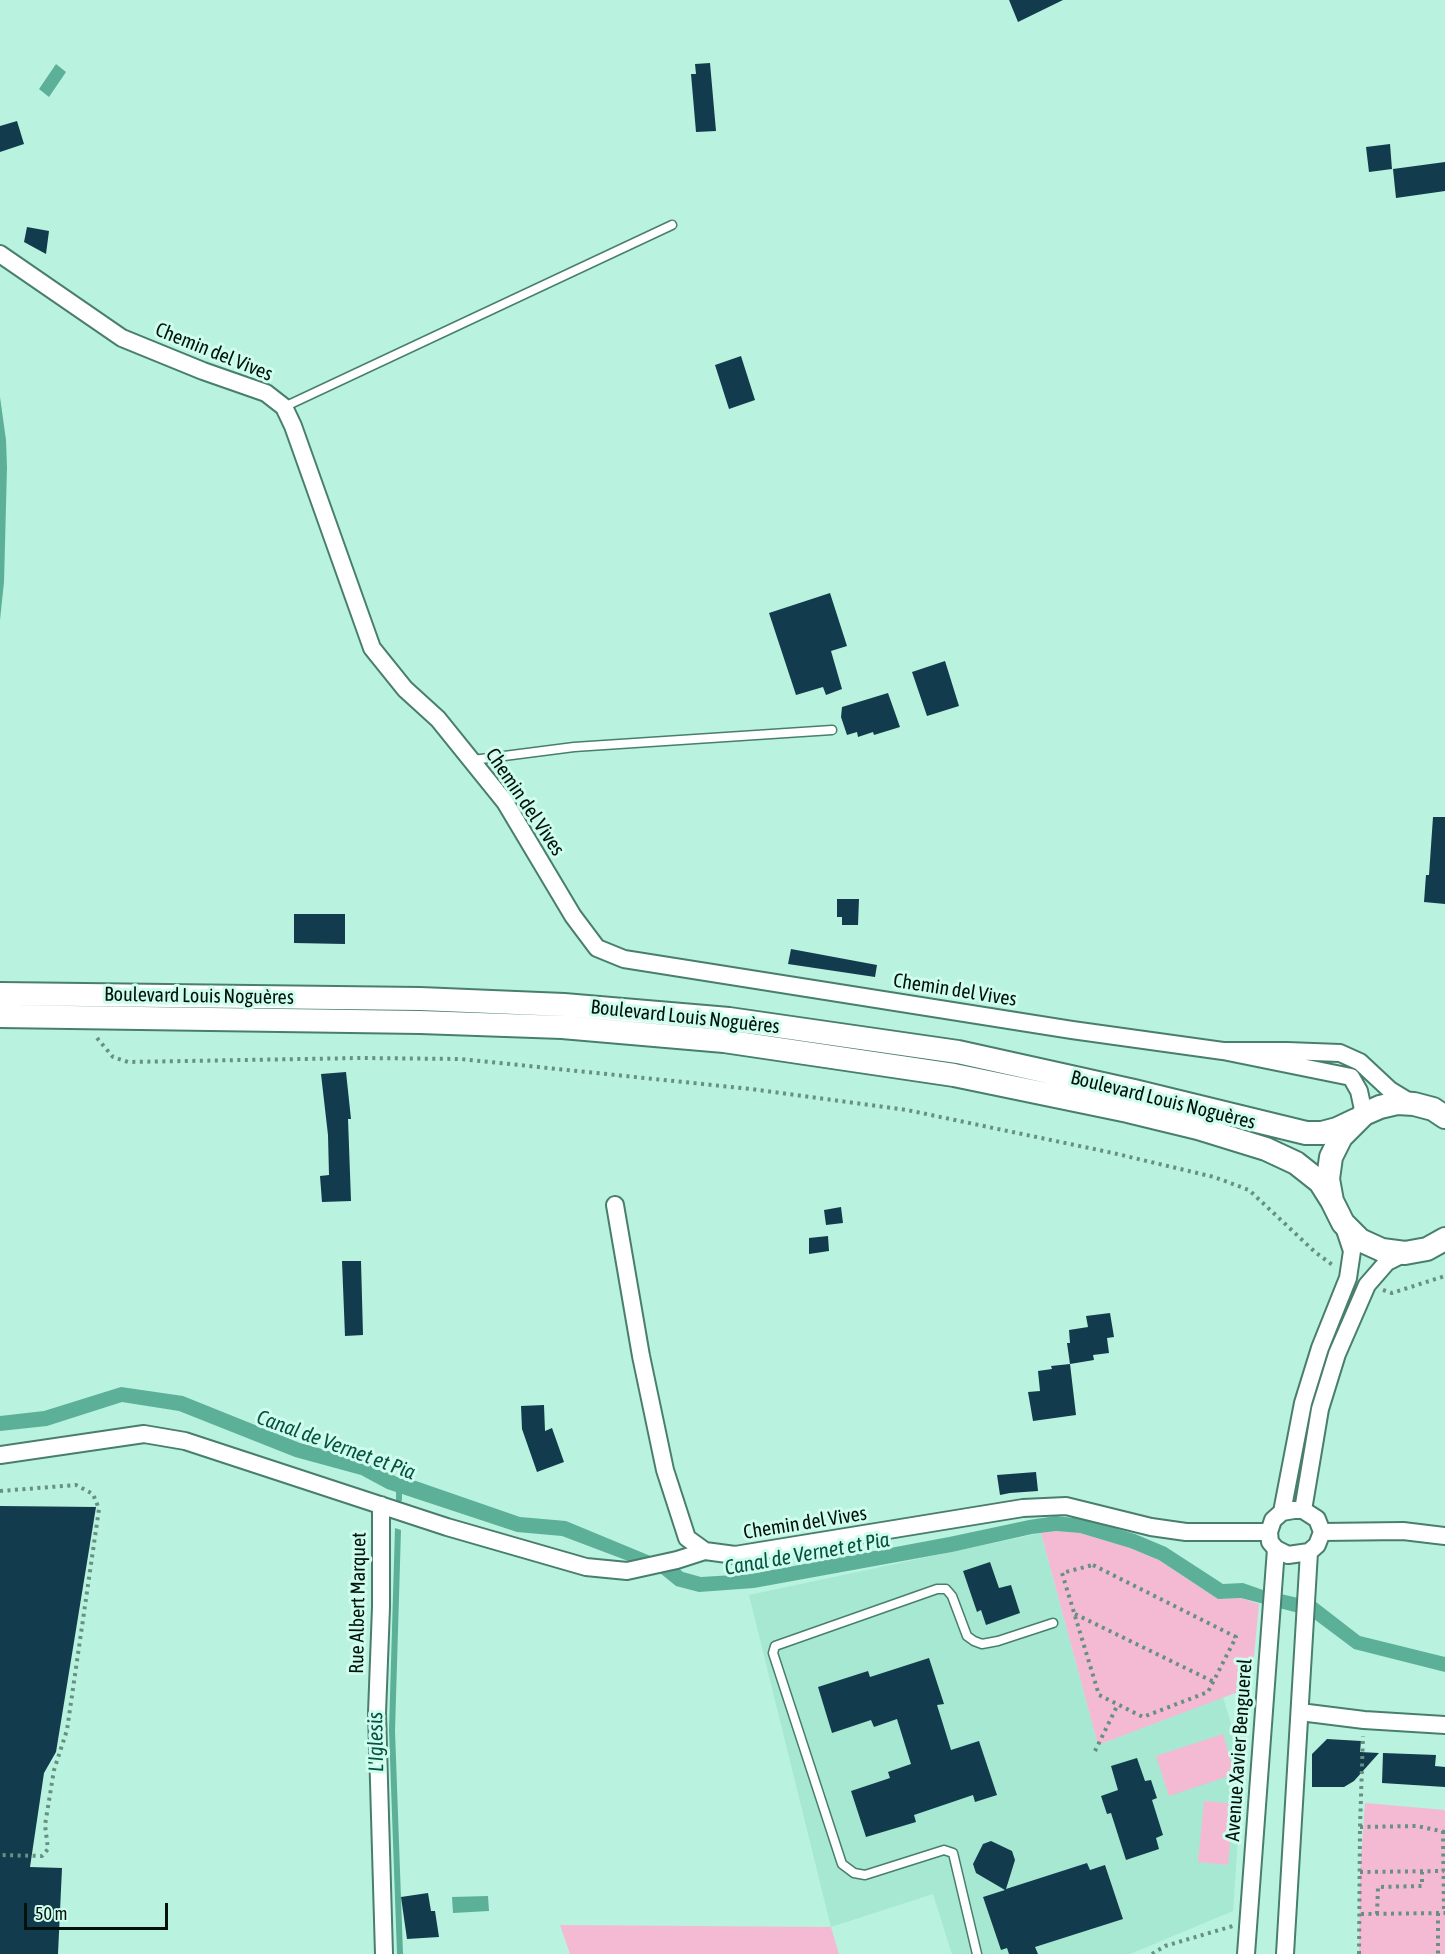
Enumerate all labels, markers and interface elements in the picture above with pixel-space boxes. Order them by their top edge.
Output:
street label: Chemin del Vives [152,318,276,386]
street label: Chemin del Vives [480,744,570,860]
street label: Chemin del Vives [892,968,1018,1012]
street label: Boulevard Louis Noguères [104,982,294,1010]
street label: Boulevard Louis Noguères [589,995,781,1039]
street label: Boulevard Louis Noguères [1068,1065,1258,1135]
water label: Canal de Vernet et Pia [253,1405,419,1485]
street label: Chemin del Vives [742,1501,868,1545]
water label: Canal de Vernet et Pia [723,1527,891,1581]
street label: Rue Albert Marquet [345,1532,371,1674]
street label: Avenue Xavier Benguerel [1221,1658,1257,1842]
water label: L'Iglesis [363,1712,389,1772]
scale bar [27,1891,171,1929]
text: 50 m [35,1903,67,1924]

